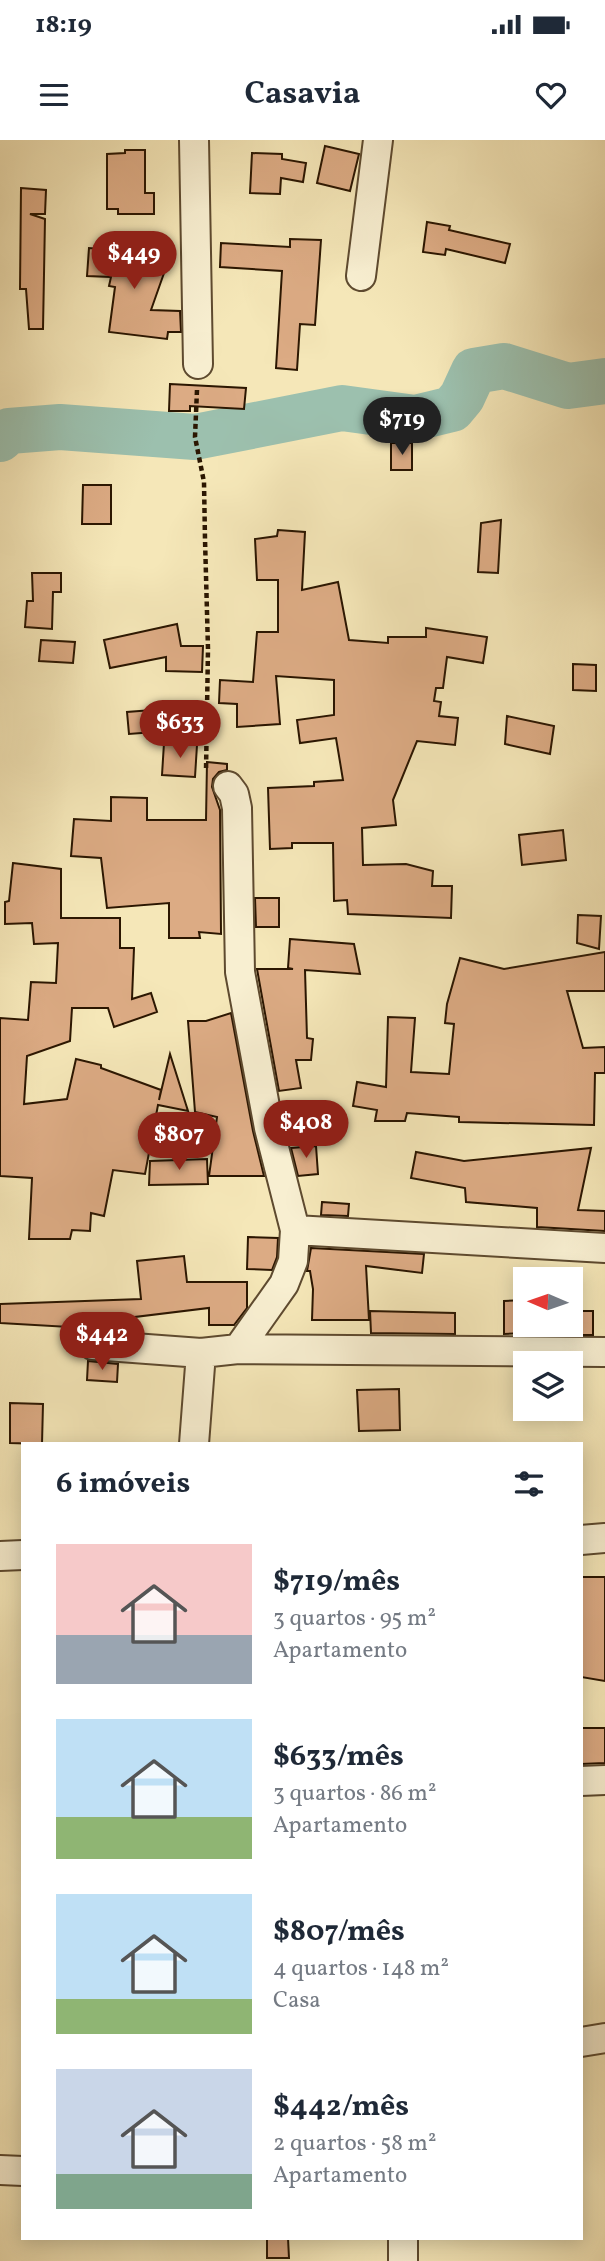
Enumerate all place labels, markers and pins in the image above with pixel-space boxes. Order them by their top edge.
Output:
pin: $449 [93,232,175,291]
pin: $719 [361,398,443,457]
pin: $633 [139,700,221,760]
pin: $408 [265,1100,347,1160]
pin: $807 [138,1112,220,1172]
pin: $442 [61,1312,143,1372]

